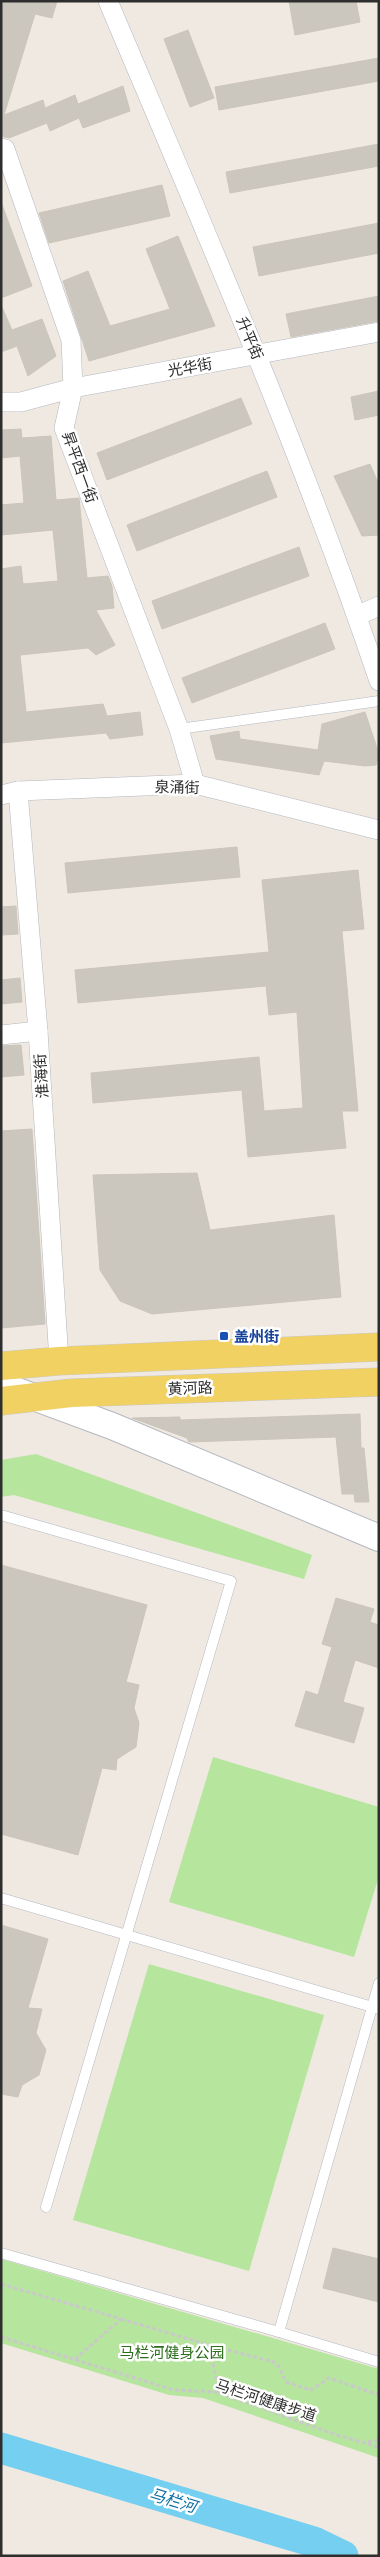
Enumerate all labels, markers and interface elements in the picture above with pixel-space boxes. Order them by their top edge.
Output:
street label: 升平街 [232,314,268,362]
street label: 光华街 [166,354,214,380]
street label: 昇平西一街 [58,429,102,505]
street label: 泉涌街 [154,777,200,797]
street label: 淮海街 [30,1053,52,1099]
place label: 盖州街 [234,1327,279,1346]
marker: 盖州街 [218,1330,230,1342]
street label: 黄河路 [167,1378,213,1398]
park label: 马栏河健身公园 [119,2343,225,2362]
street label: 马栏河健康步道 [213,2375,319,2425]
water label: 马栏河 [147,2483,202,2517]

